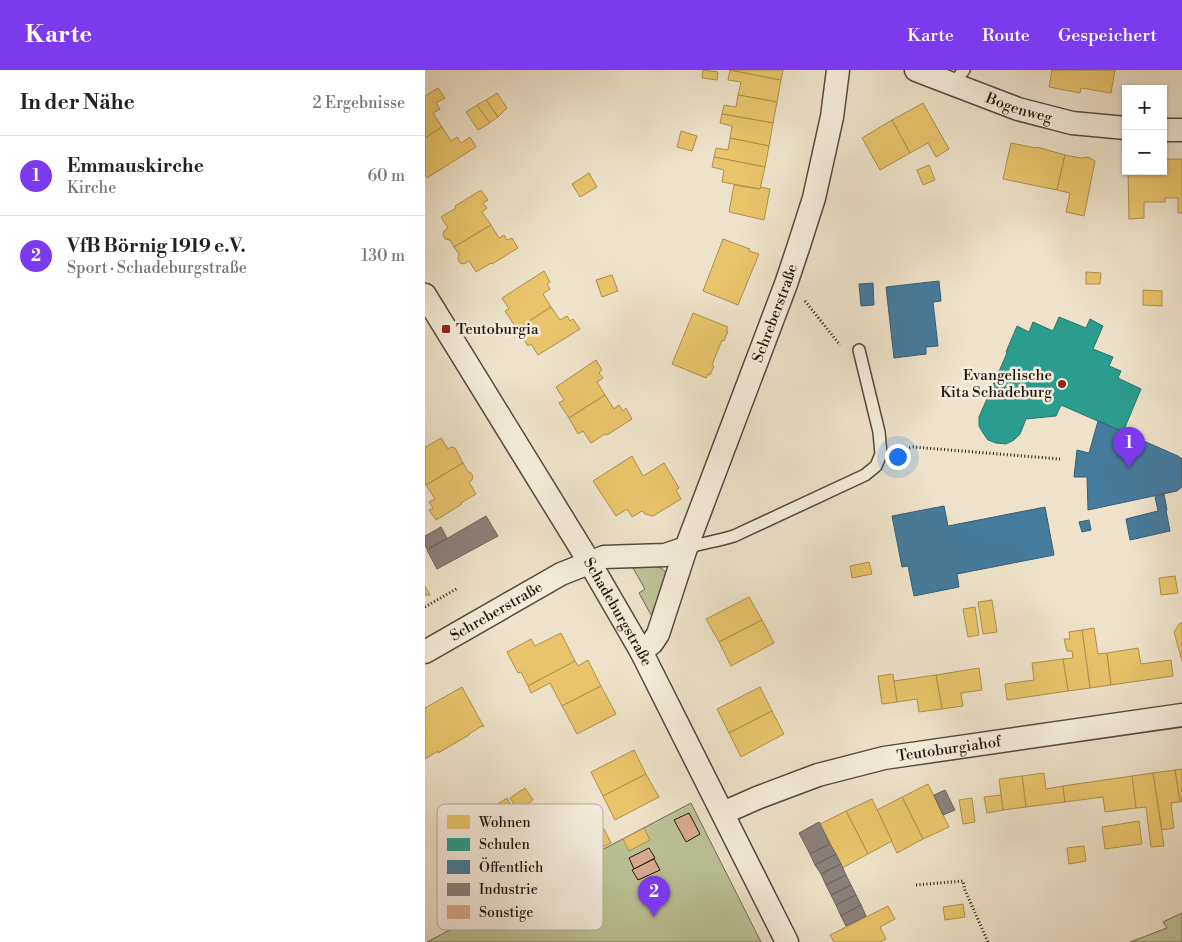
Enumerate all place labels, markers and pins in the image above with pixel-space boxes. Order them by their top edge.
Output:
place label: Teutoburgia [456,320,539,339]
marker: Teutoburgia [440,323,452,335]
place label: Evangelische Kita Schadeburg [940,366,1052,402]
marker: Evangelische Kita Schadeburg [1056,378,1068,390]
pin: 1 [1113,427,1145,468]
pin: 2 [638,876,670,917]

